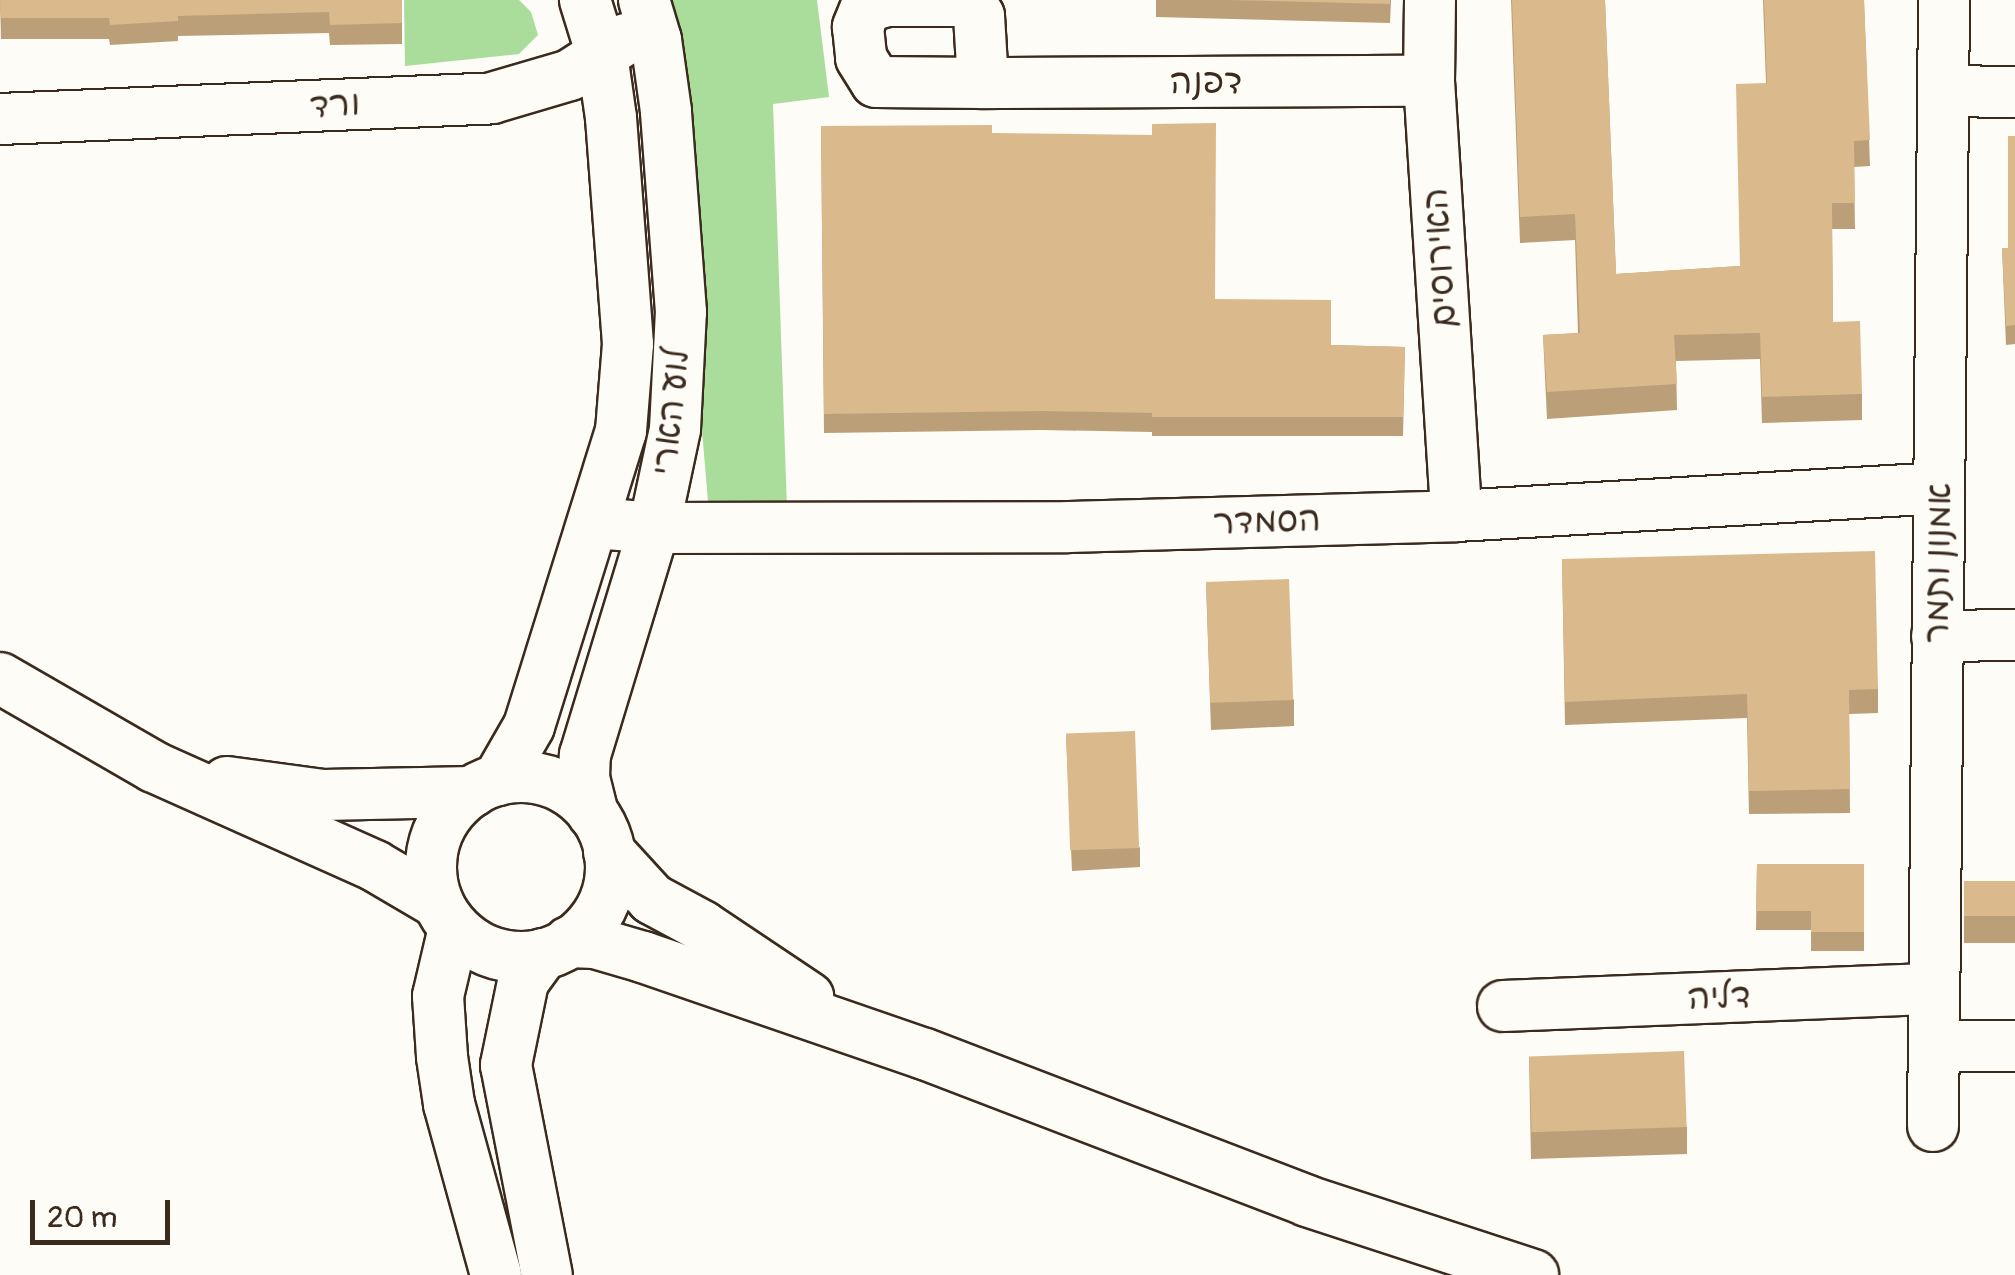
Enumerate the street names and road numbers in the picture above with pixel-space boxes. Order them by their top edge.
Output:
street label: דפנה [1170,61,1242,103]
street label: ורד [309,83,361,127]
street label: האירוסים [1414,187,1466,329]
street label: לוע הארי [643,347,699,477]
street label: אמנון ותמר [1916,482,1960,644]
street label: הסמדר [1212,498,1322,544]
street label: דליה [1687,975,1751,1019]

